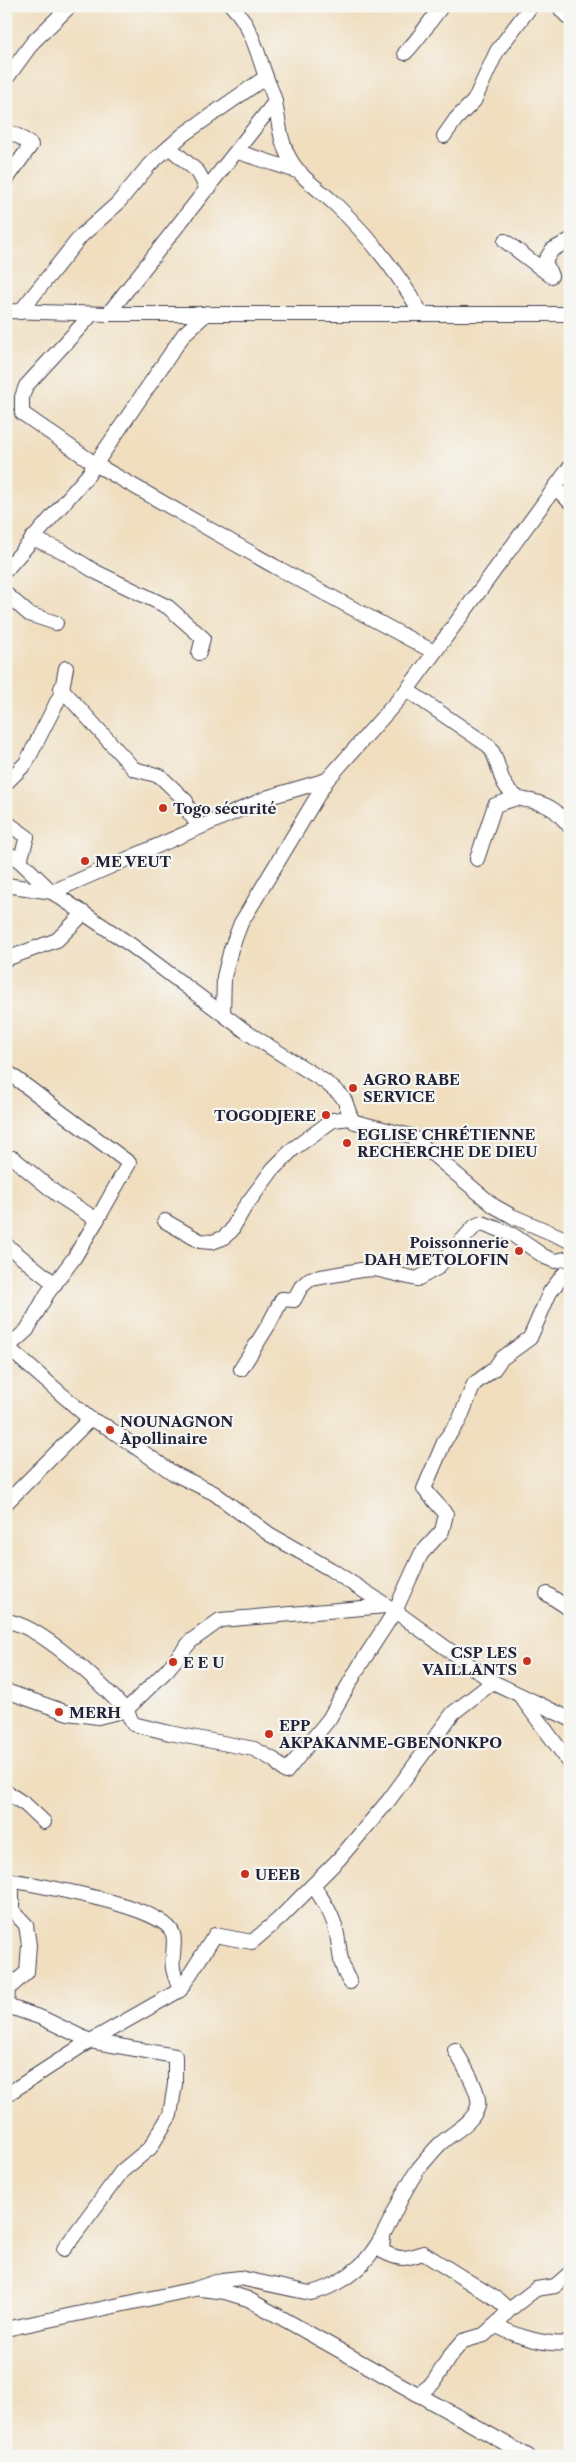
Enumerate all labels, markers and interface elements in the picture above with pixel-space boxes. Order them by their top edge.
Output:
place label: Togo sécurité [173,799,276,818]
marker: Togo sécurité [157,802,169,814]
place label: ME VEUT [95,852,172,871]
marker: ME VEUT [79,855,91,867]
place label: AGRO RABE SERVICE [362,1070,460,1106]
marker: AGRO RABE SERVICE [347,1082,359,1094]
place label: TOGODJERE [214,1106,316,1125]
marker: TOGODJERE [320,1109,332,1121]
place label: EGLISE CHRÉTIENNE RECHERCHE DE DIEU [357,1125,537,1161]
marker: EGLISE CHRÉTIENNE RECHERCHE DE DIEU [341,1137,353,1149]
place label: Poissonnerie DAH METOLOFIN [364,1233,509,1269]
marker: Poissonnerie DAH METOLOFIN [513,1245,525,1257]
place label: NOUNAGNON Apollinaire [119,1412,233,1448]
marker: NOUNAGNON Apollinaire [104,1424,116,1436]
place label: CSP LES VAILLANTS [421,1643,517,1679]
place label: E E U [183,1653,224,1672]
marker: CSP LES VAILLANTS [521,1655,533,1667]
marker: E E U [167,1656,179,1668]
place label: MERH [69,1703,121,1722]
marker: MERH [53,1706,65,1718]
place label: EPP AKPAKANME-GBENONKPO [278,1716,502,1752]
marker: EPP AKPAKANME-GBENONKPO [263,1728,275,1740]
place label: UEEB [255,1865,300,1884]
marker: UEEB [239,1868,251,1880]

